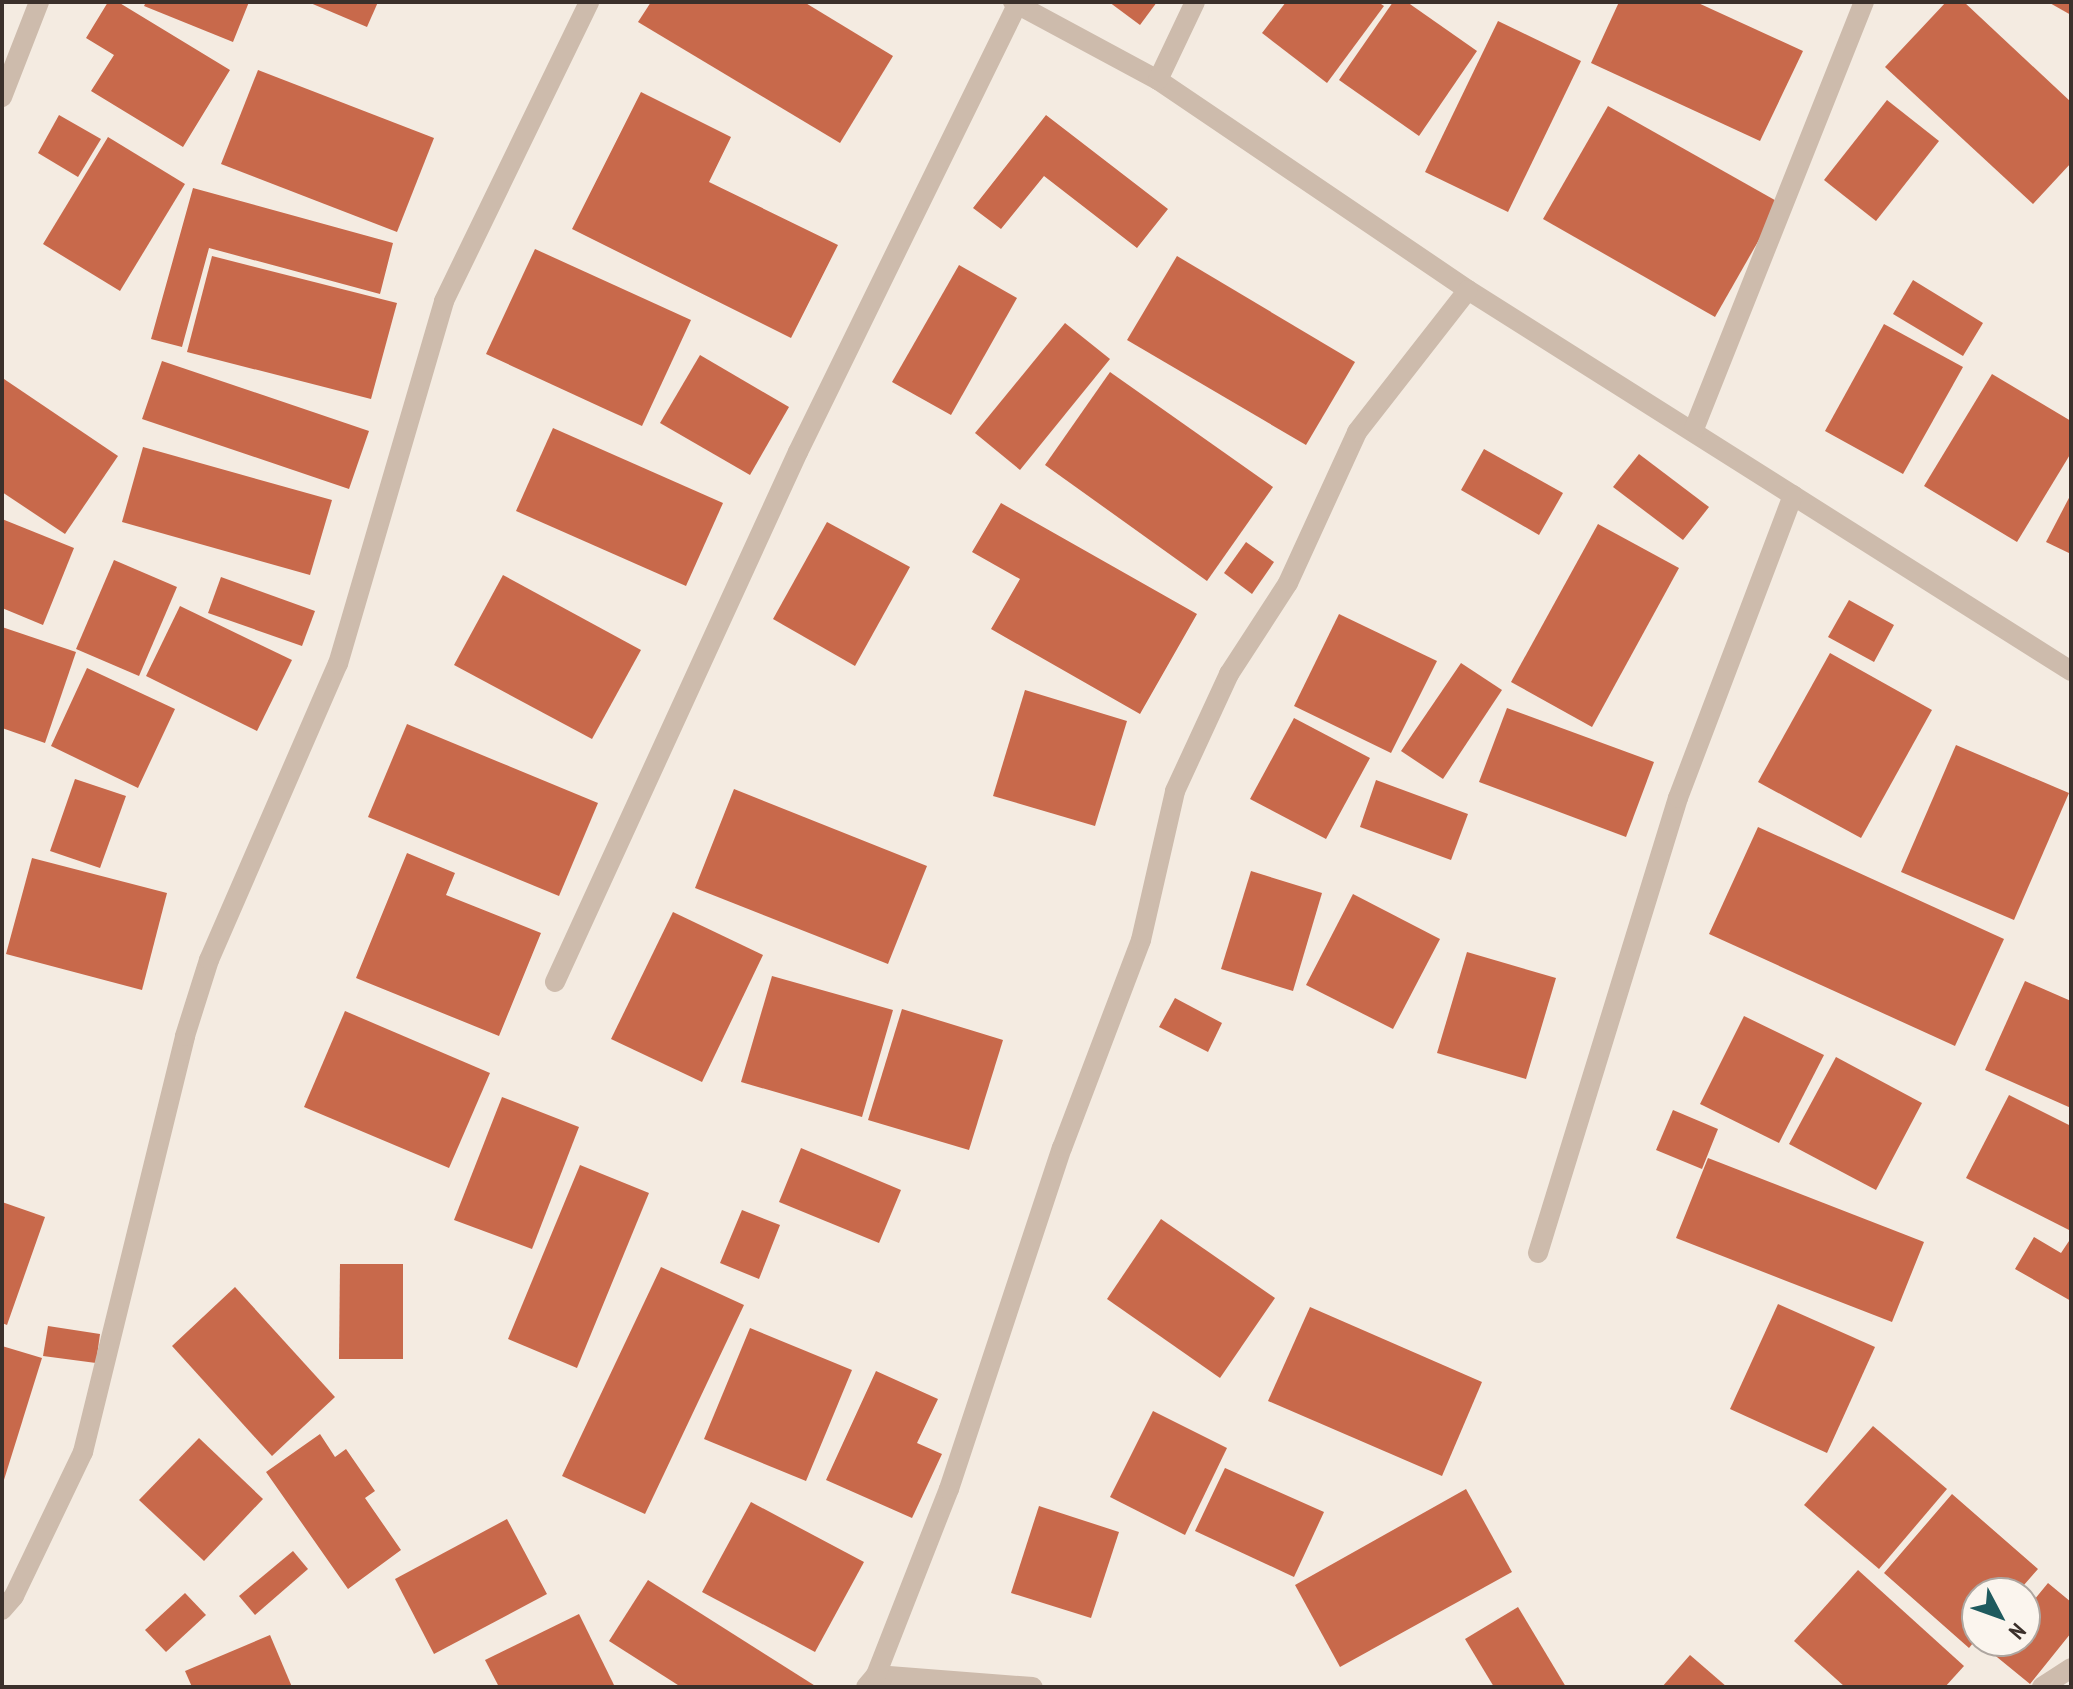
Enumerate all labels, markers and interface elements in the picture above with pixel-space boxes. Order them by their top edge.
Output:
north arrow [1961,1577,2041,1657]
text: N [2003,1618,2032,1645]

